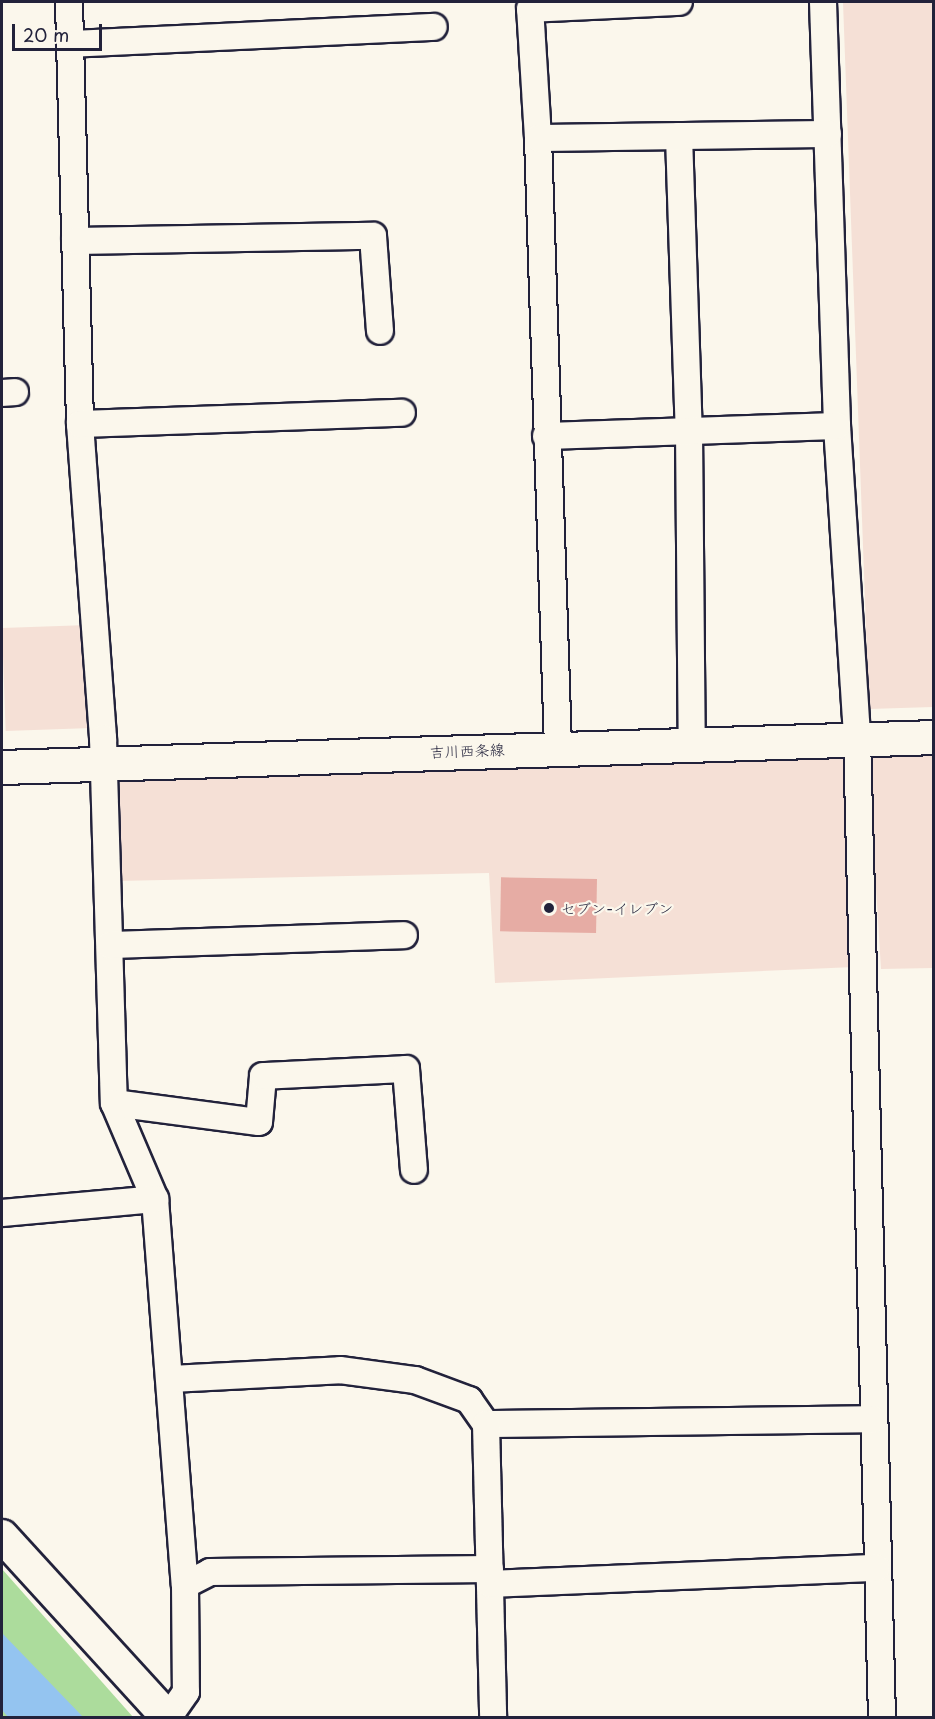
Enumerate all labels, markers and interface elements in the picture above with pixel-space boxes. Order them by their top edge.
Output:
scale bar [15,12,105,50]
text: 20 m [23,21,69,48]
street label: 吉川西条線 [429,740,505,760]
place label: セブン-イレブン [561,899,673,917]
marker: セブン-イレブン [542,901,556,915]

